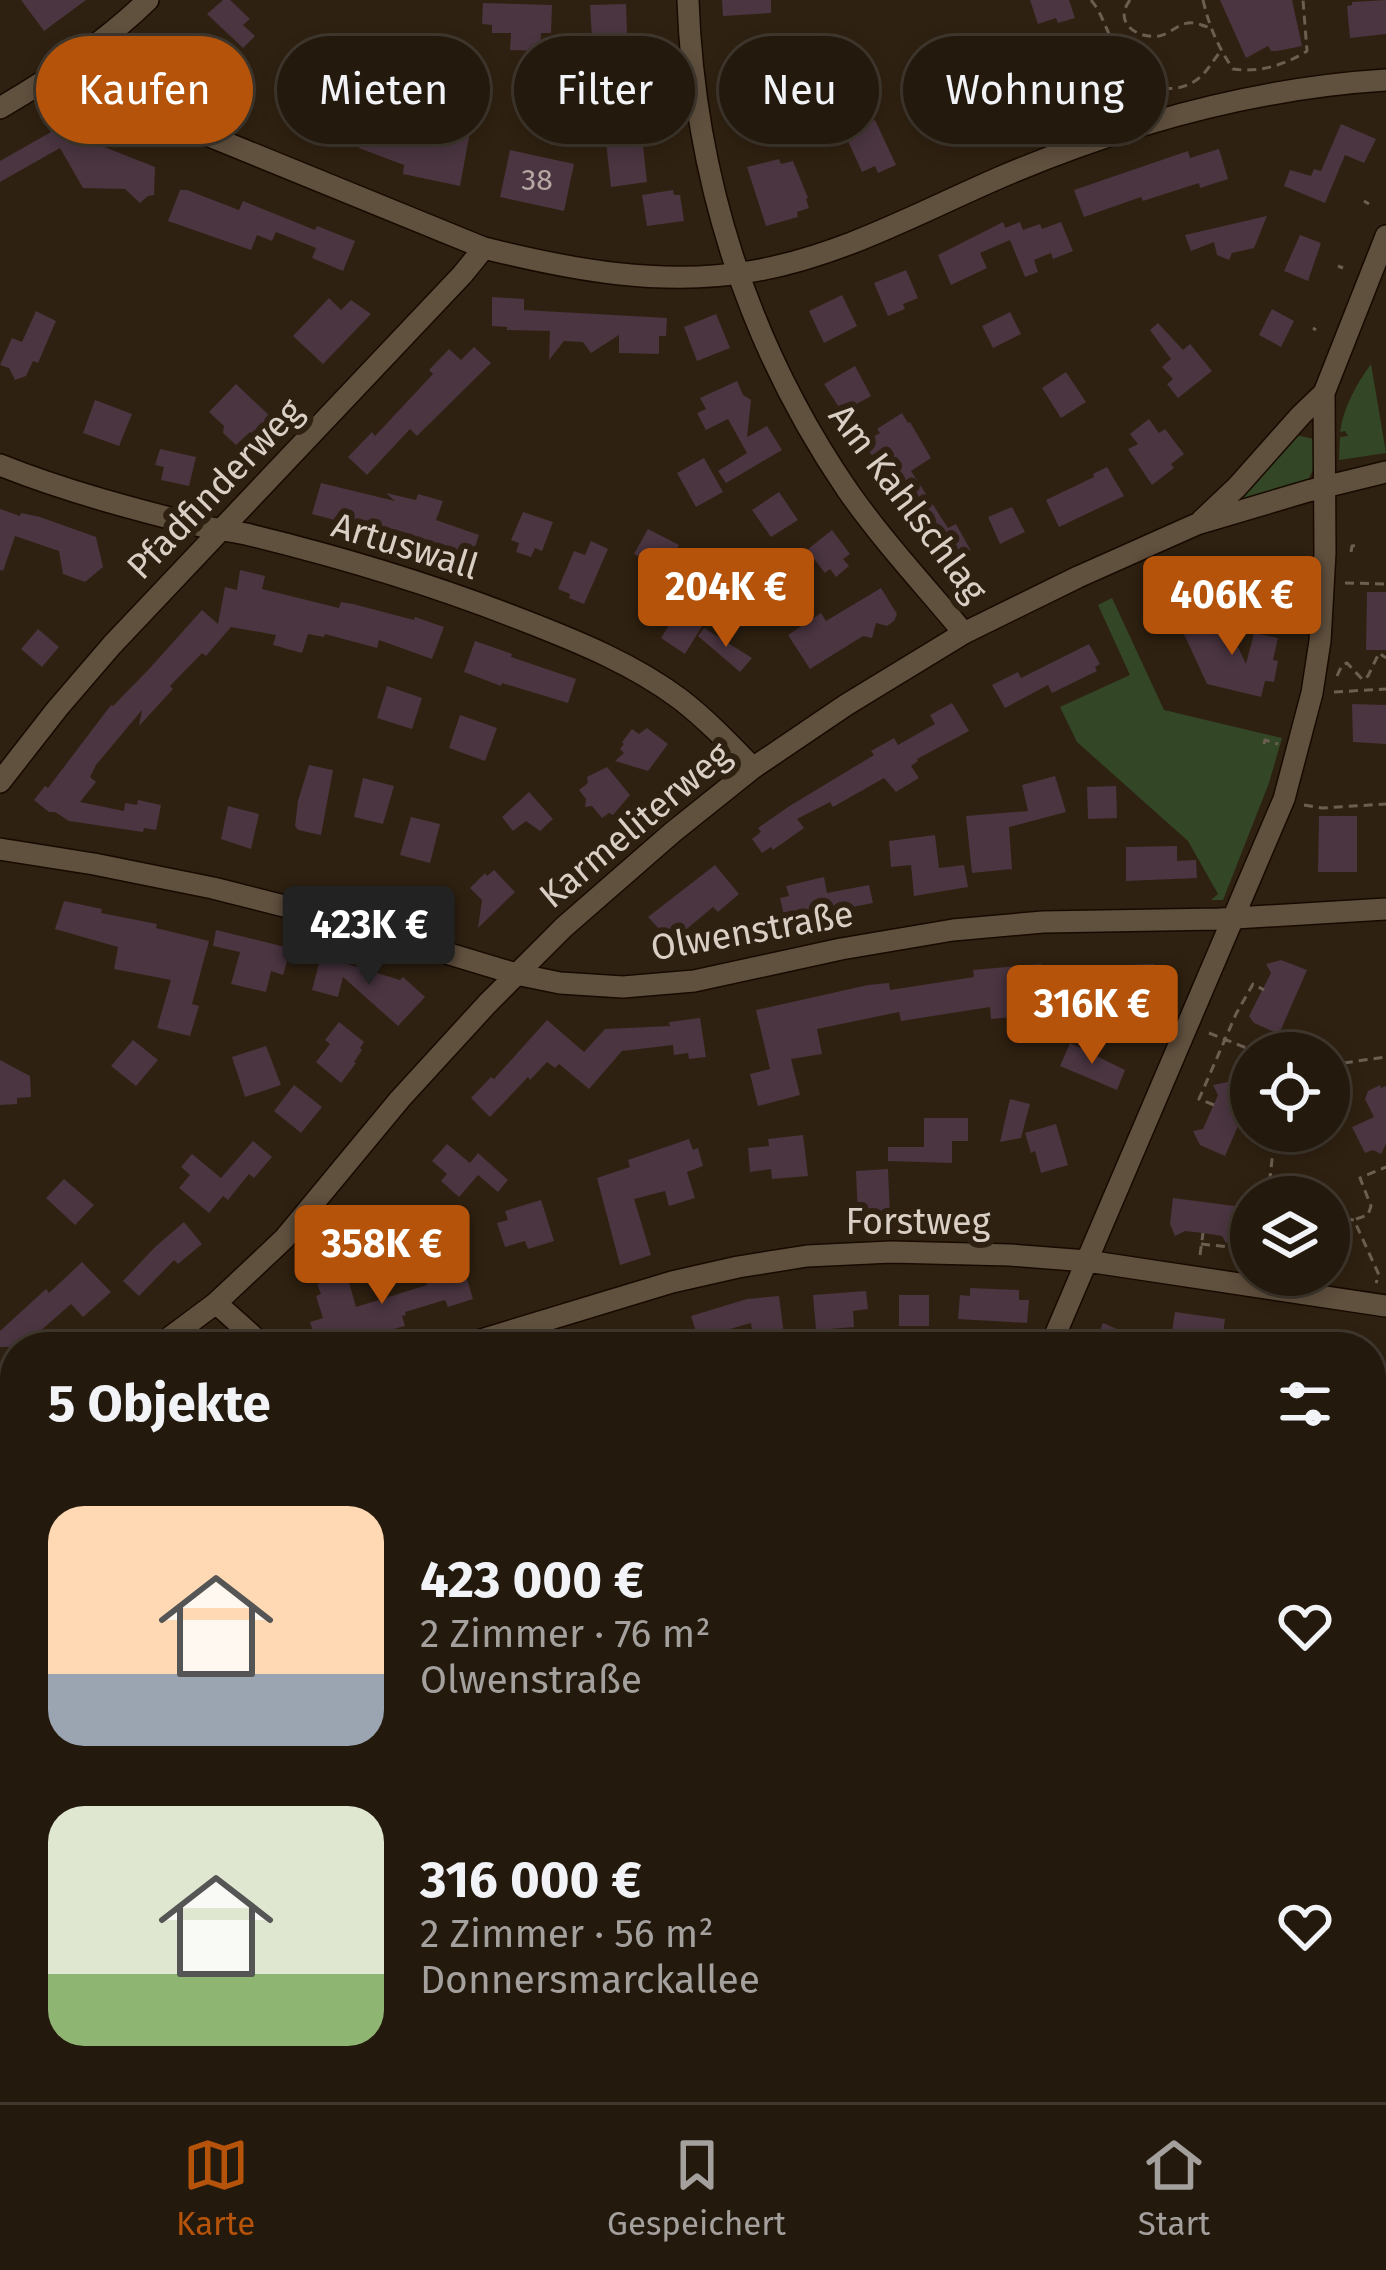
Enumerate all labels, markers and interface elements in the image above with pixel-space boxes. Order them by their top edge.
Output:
chip: Kaufen [36,36,253,144]
chip: Mieten [277,36,490,144]
chip: Filter [514,36,695,144]
chip: Neu [719,36,879,144]
chip: Wohnung [903,36,1166,144]
house number: 38 [521,162,553,198]
street label: Pfadfinderweg [118,389,312,588]
street label: Am Kahlschlag [819,395,997,611]
street label: Artuswall [326,503,484,589]
pin: 204K € [628,548,824,650]
pin: 406K € [1134,556,1330,658]
text: 204K € [665,564,787,610]
text: 406K € [1170,572,1294,618]
street label: Karmeliterweg [531,732,740,918]
pin: 423K € [271,886,467,988]
street label: Olwenstraße [647,892,857,970]
text: 423K € [310,902,428,948]
pin: 316K € [994,965,1190,1067]
text: 316K € [1034,981,1150,1027]
map controls [1230,1032,1350,1296]
button: locate [1230,1032,1350,1152]
button: layers [1230,1176,1350,1296]
street label: Forstweg [846,1200,991,1244]
pin: 358K € [284,1205,480,1307]
text: 358K € [322,1221,442,1267]
icon: filters [1272,1371,1338,1437]
text: 5 Objekte [48,1373,271,1435]
text: 423 000 € [420,1549,644,1611]
icon: home [144,1554,288,1698]
icon: heart [1272,1593,1338,1659]
text: 2 Zimmer · 76 m² [420,1611,711,1657]
text: Olwenstraße [420,1657,642,1703]
text: 316 000 € [420,1849,642,1911]
icon: home [144,1854,288,1998]
icon: heart [1272,1893,1338,1959]
text: 2 Zimmer · 56 m² [420,1911,714,1957]
text: Donnersmarckallee [420,1957,760,2003]
tab: Karte [176,2132,255,2244]
tab: Gespeichert [607,2132,786,2244]
tab: Start [1138,2132,1210,2244]

